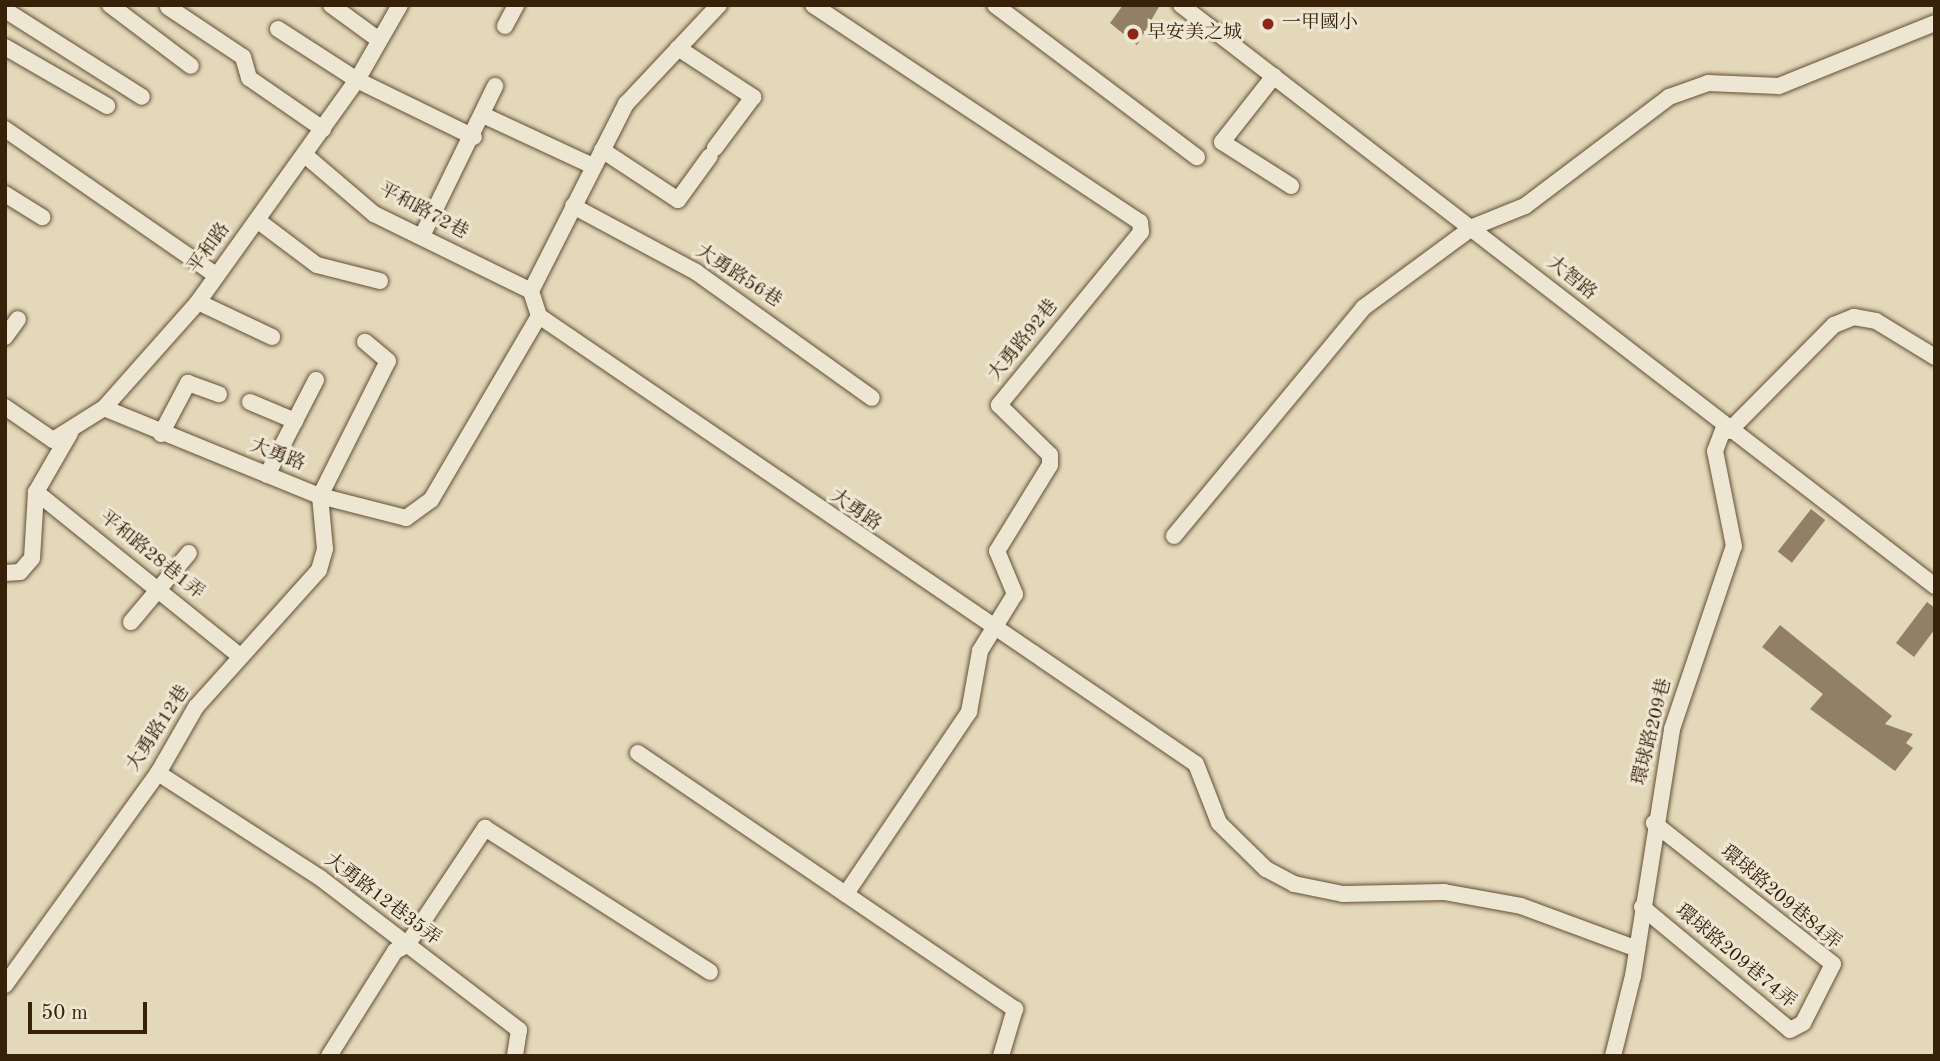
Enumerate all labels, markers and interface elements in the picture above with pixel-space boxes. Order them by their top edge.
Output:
place label: 一甲國小 [1282,13,1358,35]
marker: 一甲國小 [1260,16,1276,32]
place label: 早安美之城 [1147,23,1242,45]
marker: 早安美之城 [1125,26,1141,42]
street label: 平和路72巷 [374,179,472,245]
street label: 平和路 [184,219,236,279]
street label: 大勇路56巷 [691,241,785,313]
street label: 大智路 [1542,252,1600,306]
street label: 大勇路92巷 [984,296,1064,386]
street label: 大勇路 [246,435,308,477]
street label: 大勇路 [825,485,885,537]
street label: 平和路28巷1弄 [94,507,208,605]
street label: 環球路209巷 [1629,676,1677,788]
street label: 大勇路12巷 [123,682,195,776]
street label: 環球路209巷84弄 [1715,841,1845,955]
street label: 大勇路12巷35弄 [320,849,444,951]
street label: 環球路209巷74弄 [1670,900,1800,1014]
scale bar [32,988,150,1032]
text: 50 m [41,1003,88,1024]

